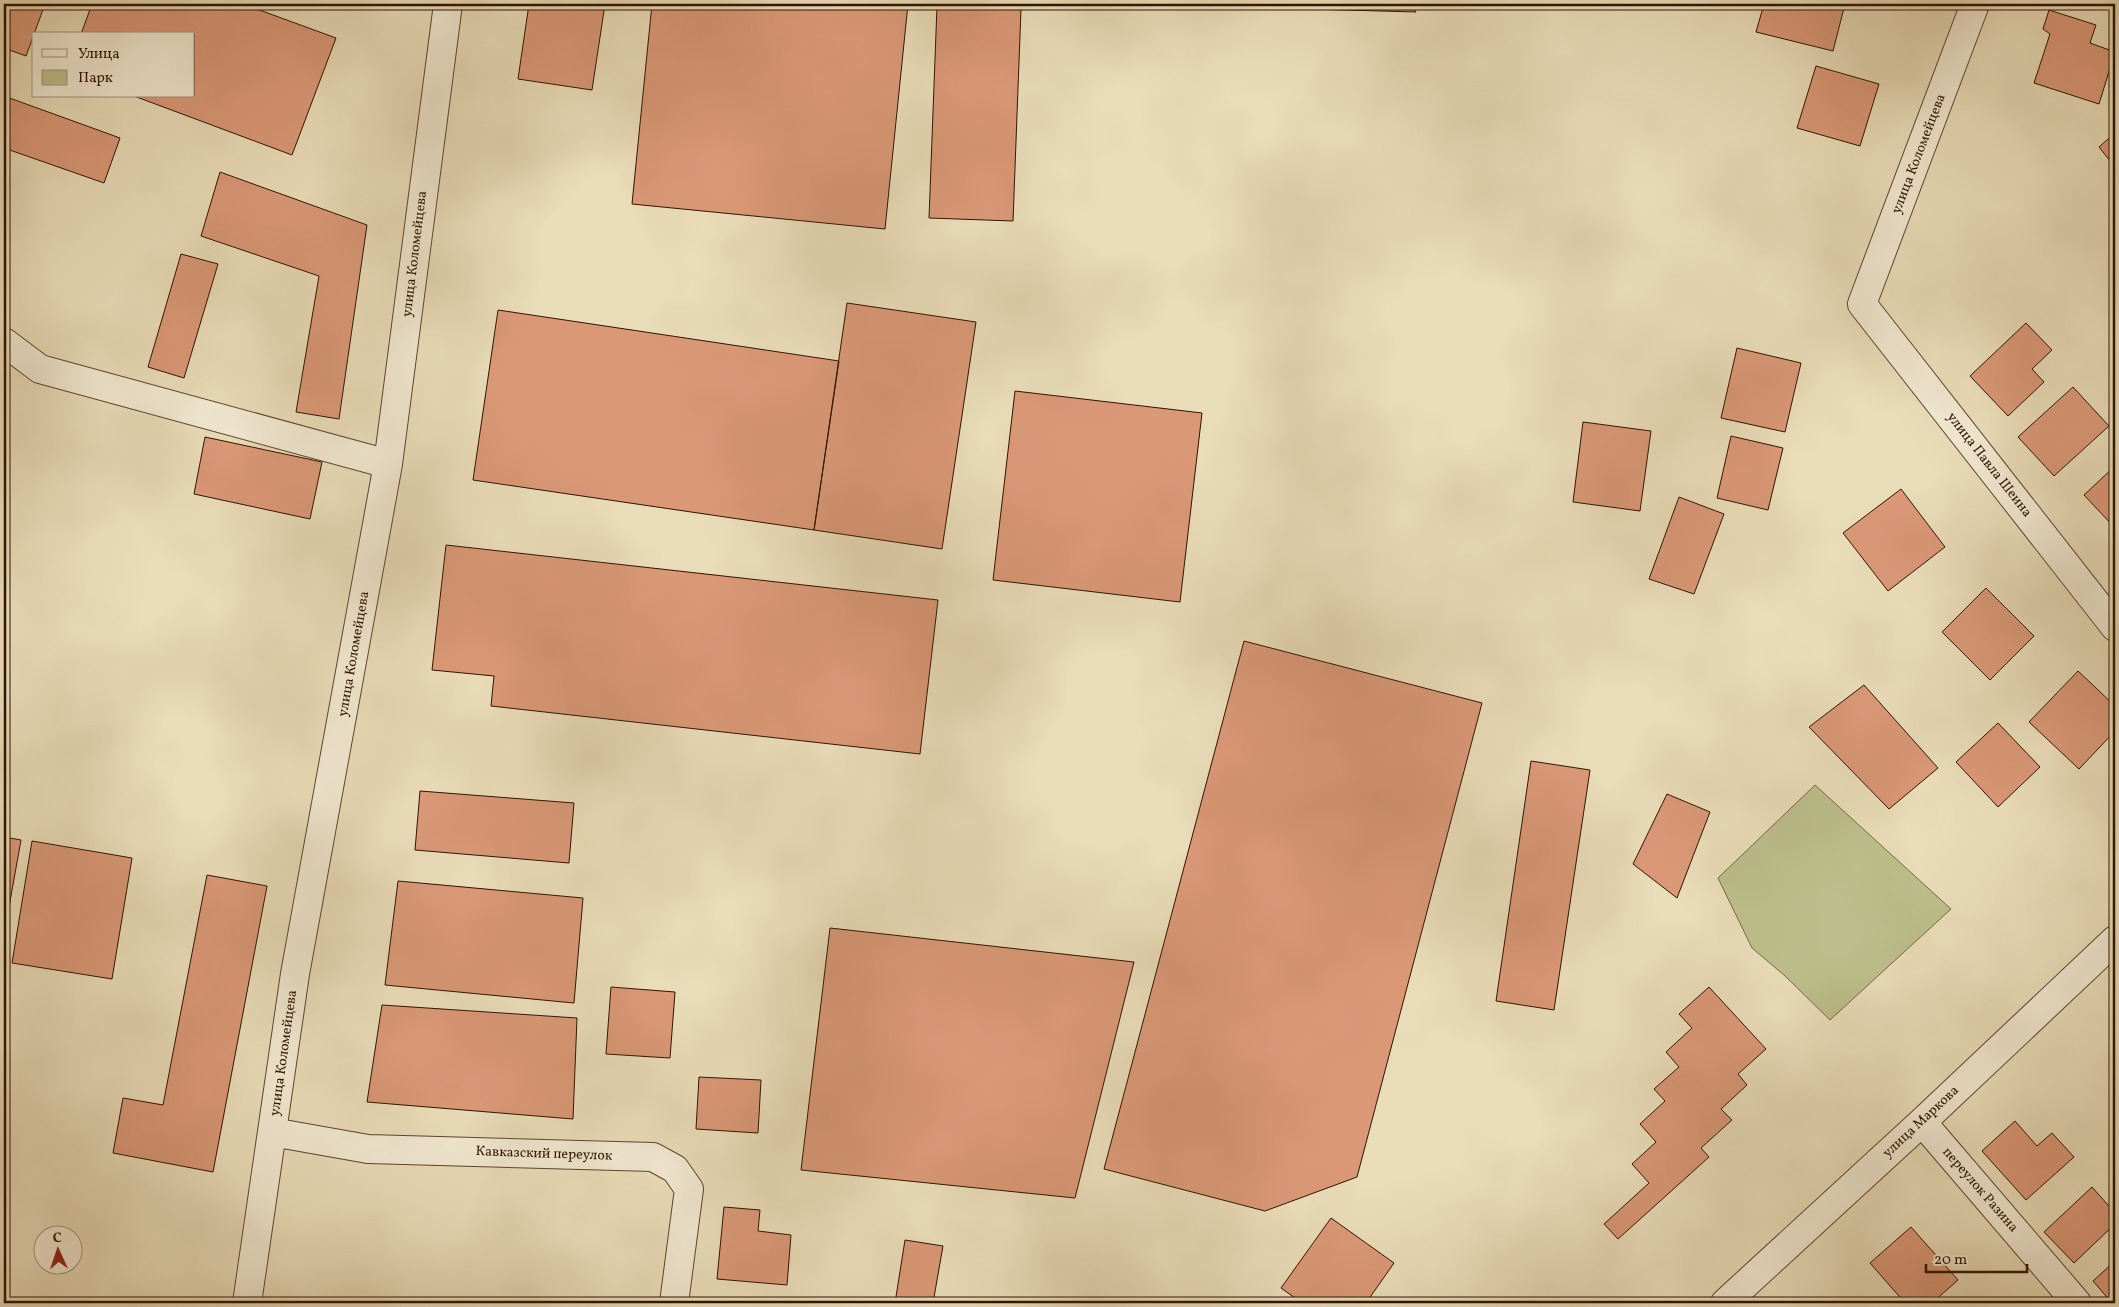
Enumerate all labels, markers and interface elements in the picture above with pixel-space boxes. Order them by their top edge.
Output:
legend [32,32,195,98]
text: Улица [78,44,120,65]
text: Парк [78,68,113,89]
street label: улица Коломейцева [1887,91,1951,217]
street label: улица Коломейцева [398,190,432,318]
street label: улица Павла Шеина [1942,409,2036,521]
street label: улица Коломейцева [334,590,374,718]
street label: улица Коломейцева [266,989,302,1117]
street label: улица Маркова [1879,1082,1963,1162]
street label: Кавказский переулок [475,1142,613,1166]
street label: переулок Разина [1938,1143,2022,1237]
north arrow [32,1224,82,1274]
text: С [52,1229,62,1248]
scale bar [1926,1242,2028,1274]
text: 20 m [1934,1250,1967,1271]

